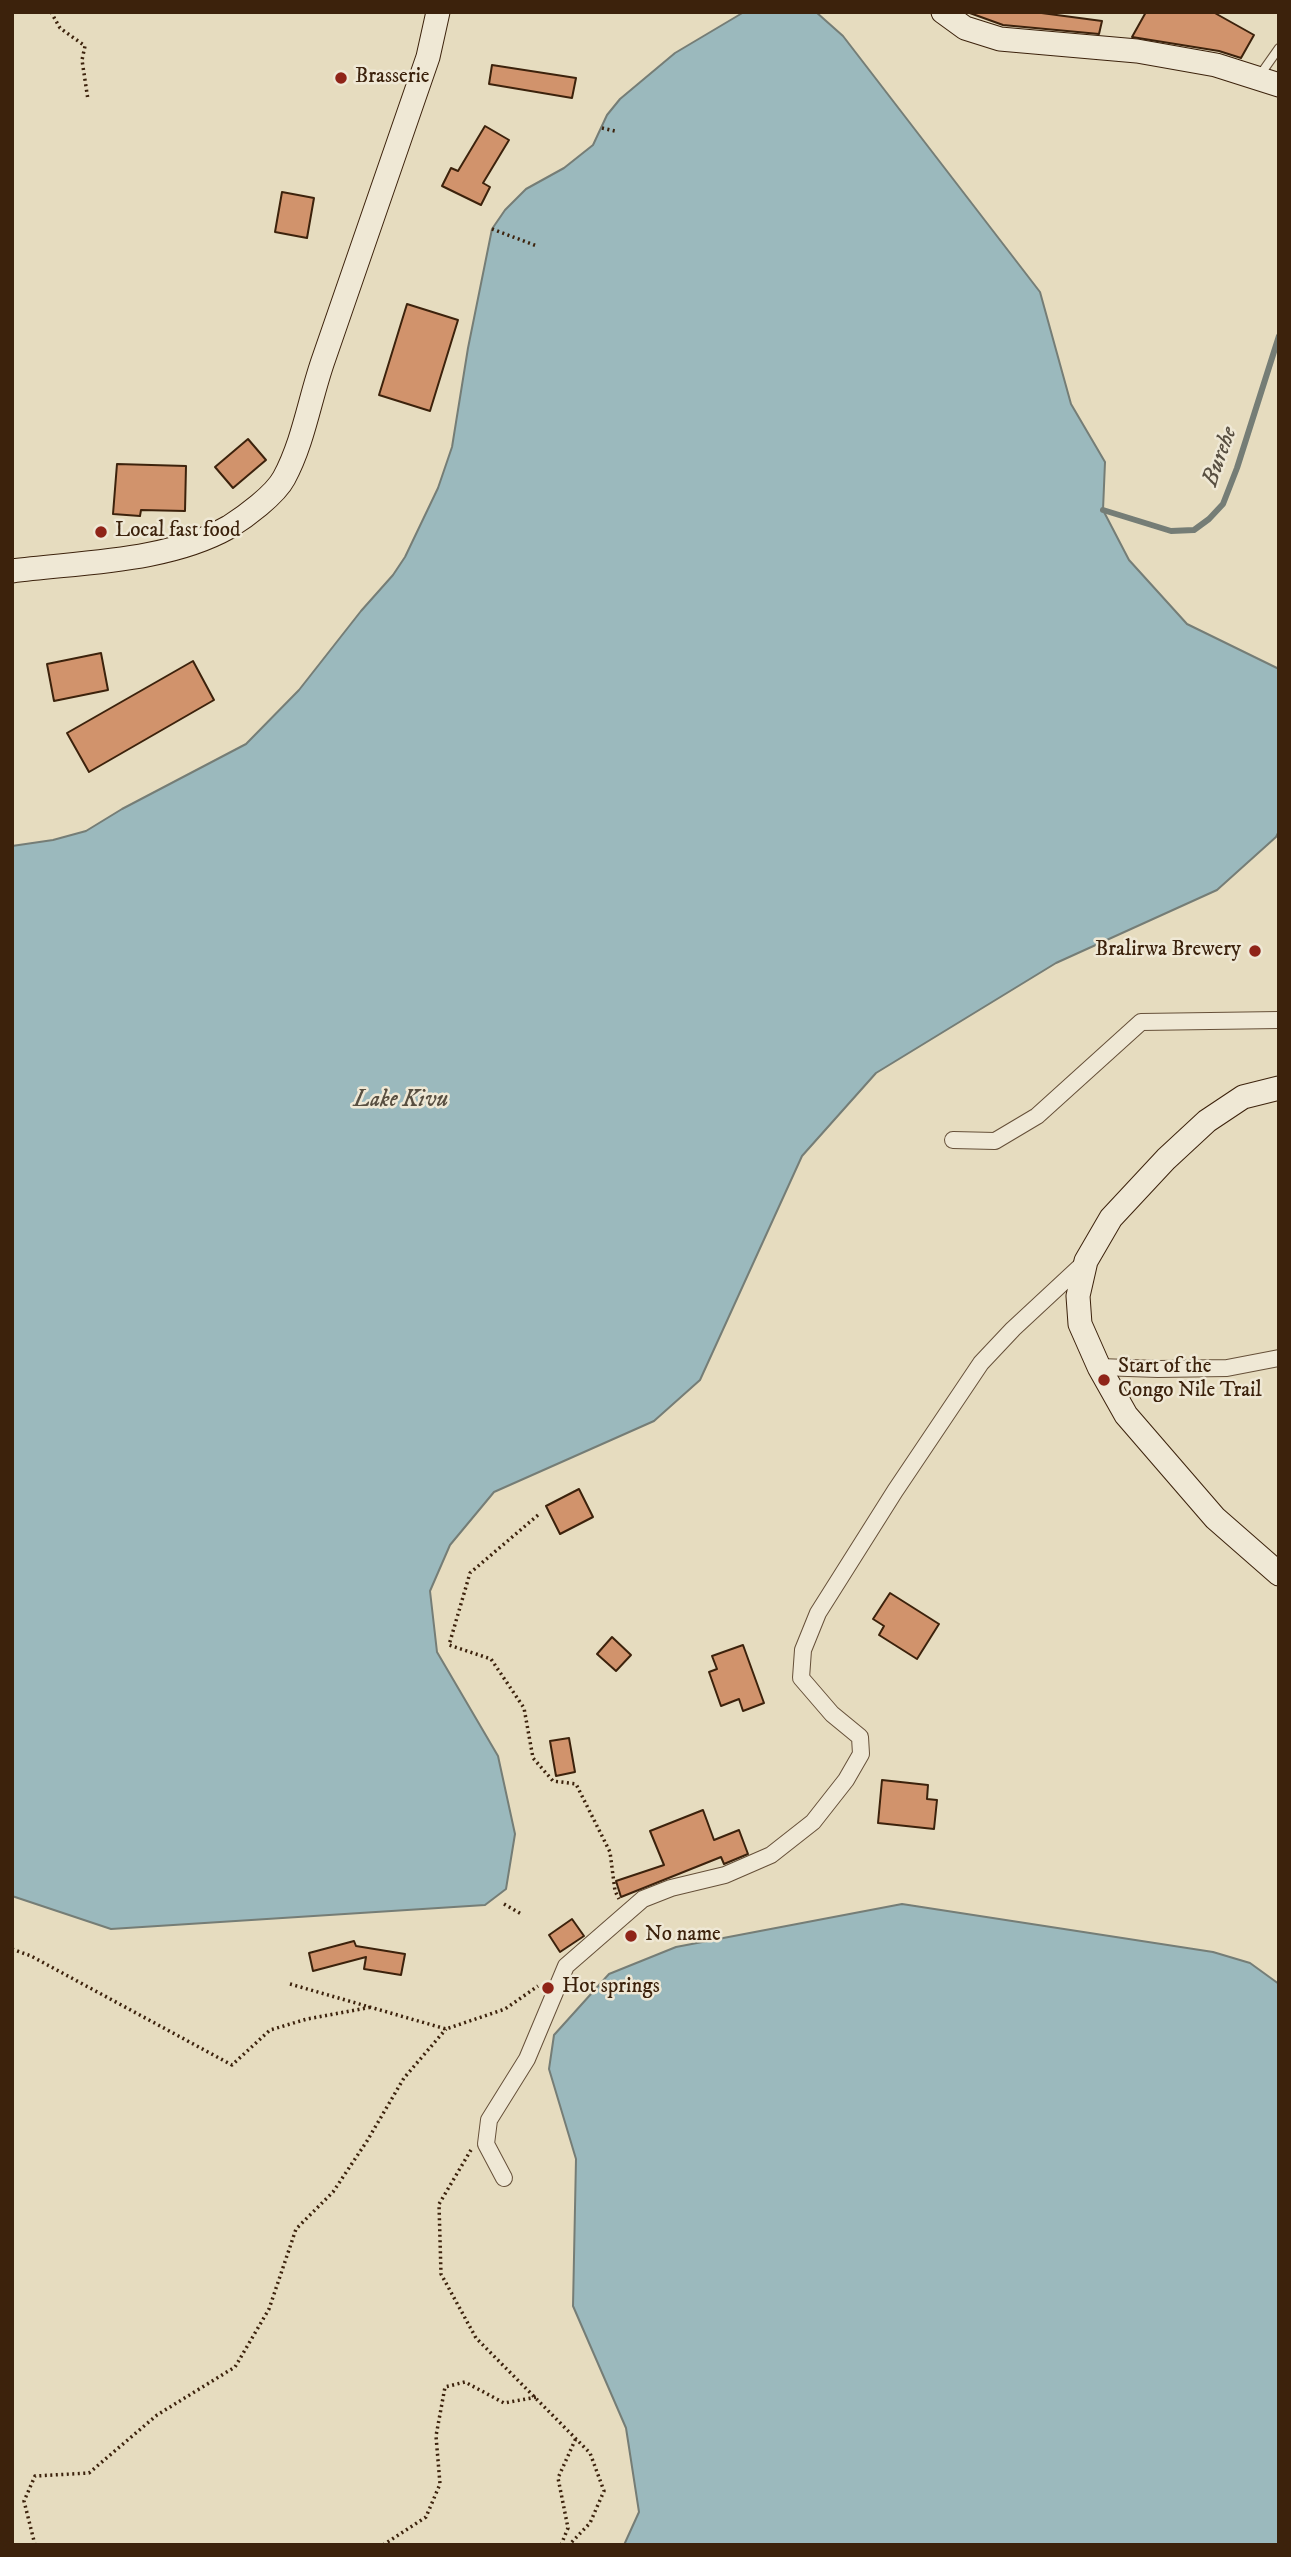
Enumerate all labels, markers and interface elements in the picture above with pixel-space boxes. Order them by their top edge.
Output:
place label: Brasserie [355,65,430,91]
marker: Brasserie [333,70,349,86]
water label: Burehe [1198,424,1244,490]
place label: Local fast food [115,519,240,545]
marker: Local fast food [93,524,109,540]
place label: Bralirwa Brewery [1095,938,1241,964]
marker: Bralirwa Brewery [1247,943,1263,959]
water label: Lake Kivu [354,1087,448,1115]
place label: Start of the Congo Nile Trail [1118,1355,1262,1405]
marker: Start of the Congo Nile Trail [1096,1372,1112,1388]
place label: No name [645,1923,721,1949]
marker: No name [623,1928,639,1944]
place label: Hot springs [562,1975,660,2001]
marker: Hot springs [540,1980,556,1996]

